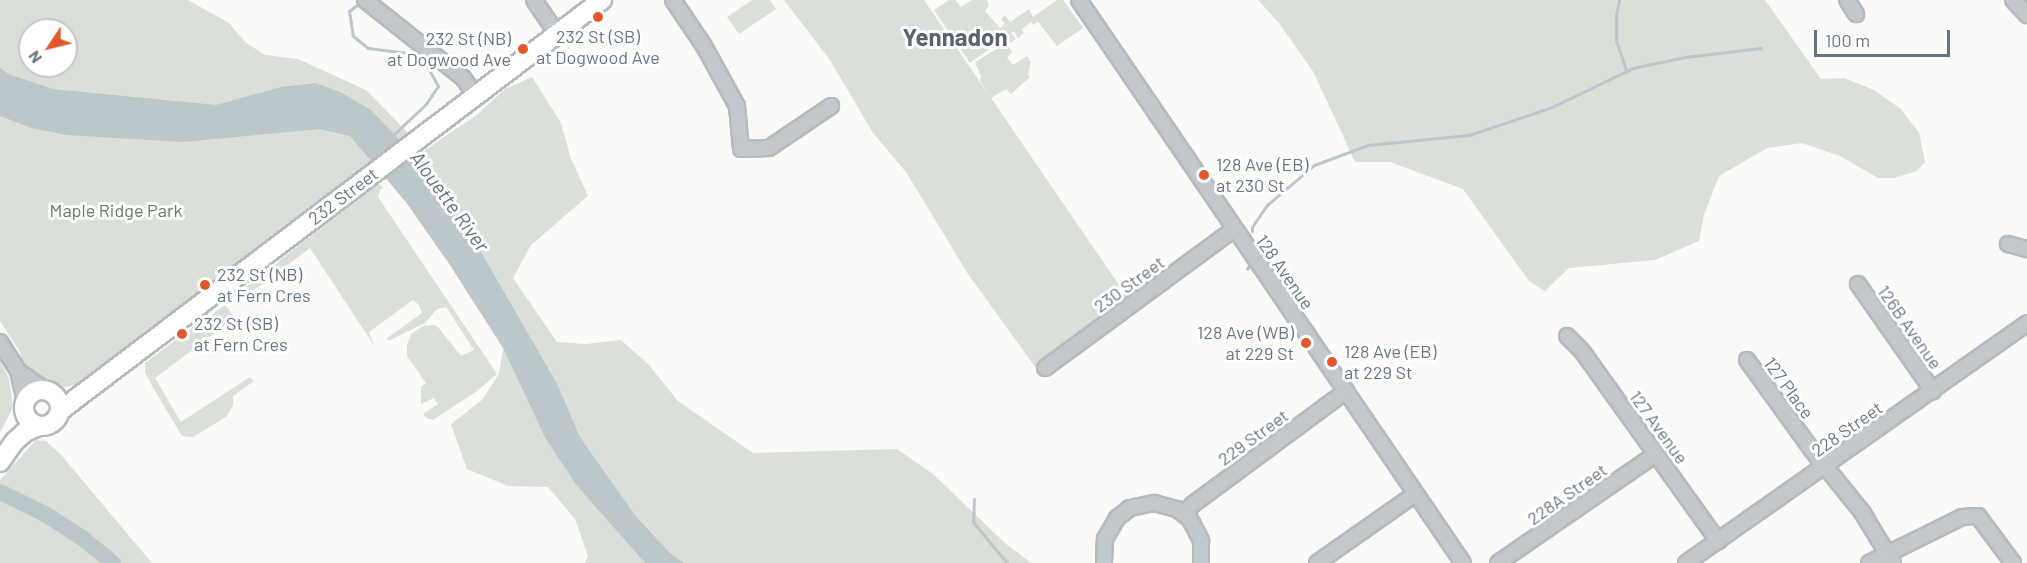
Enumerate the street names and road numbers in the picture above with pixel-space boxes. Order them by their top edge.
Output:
street label: 232 Street [304,163,382,229]
street label: 128 Avenue [1251,231,1319,313]
street label: 230 Street [1090,251,1168,317]
street label: 126B Avenue [1873,281,1947,373]
street label: 127 Place [1759,353,1819,423]
street label: 127 Avenue [1625,386,1693,468]
street label: 228 Street [1807,397,1887,461]
street label: 229 Street [1214,404,1292,470]
street label: 228A Street [1523,459,1611,529]

